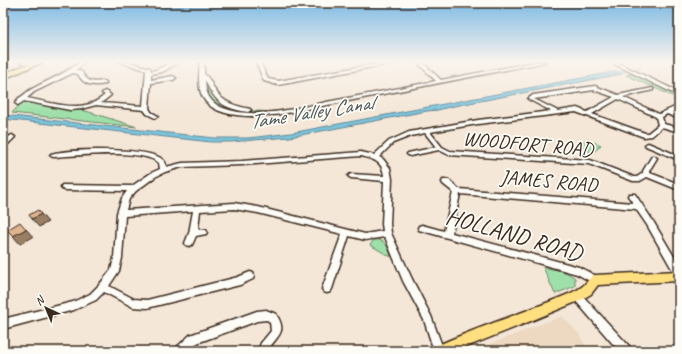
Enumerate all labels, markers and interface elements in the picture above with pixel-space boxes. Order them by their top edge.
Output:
water label: Tame Valley Canal [247,88,381,135]
street label: WOODFORT ROAD [462,126,595,162]
street label: JAMES ROAD [499,164,600,198]
street label: HOLLAND ROAD [443,200,587,268]
north arrow [26,288,66,328]
text: N [32,292,48,308]

